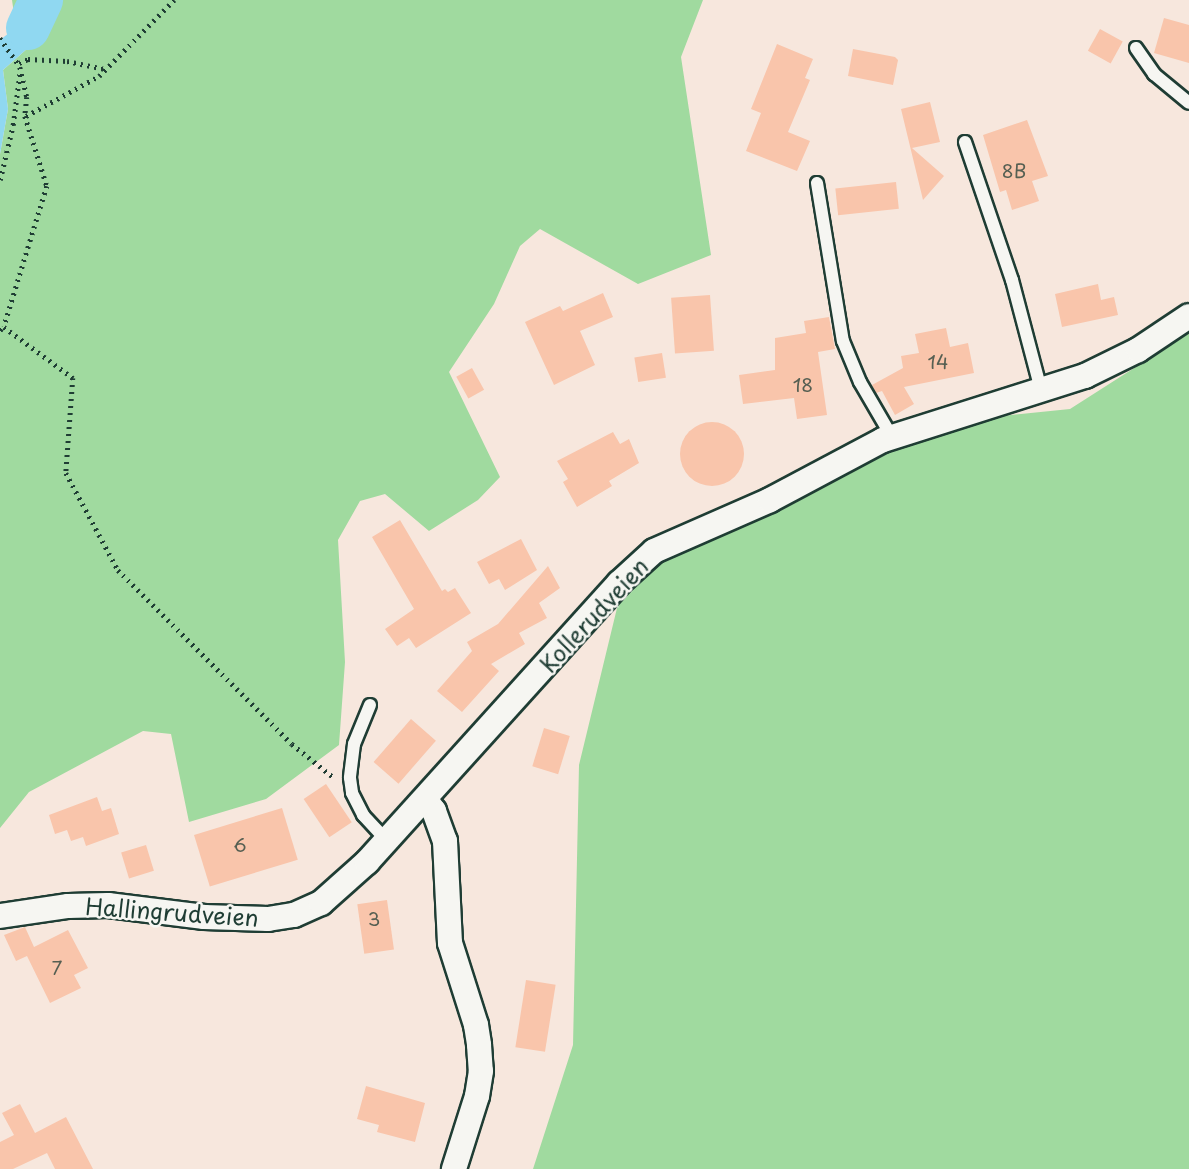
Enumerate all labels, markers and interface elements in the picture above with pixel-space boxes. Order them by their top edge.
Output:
house number: 8B [1002,160,1026,182]
house number: 14 [927,351,949,373]
house number: 18 [793,374,813,396]
street label: Kollerudveien [534,552,654,678]
house number: 6 [233,834,247,856]
street label: Hallingrudveien [84,892,260,932]
house number: 3 [368,908,380,930]
house number: 7 [52,957,62,979]

